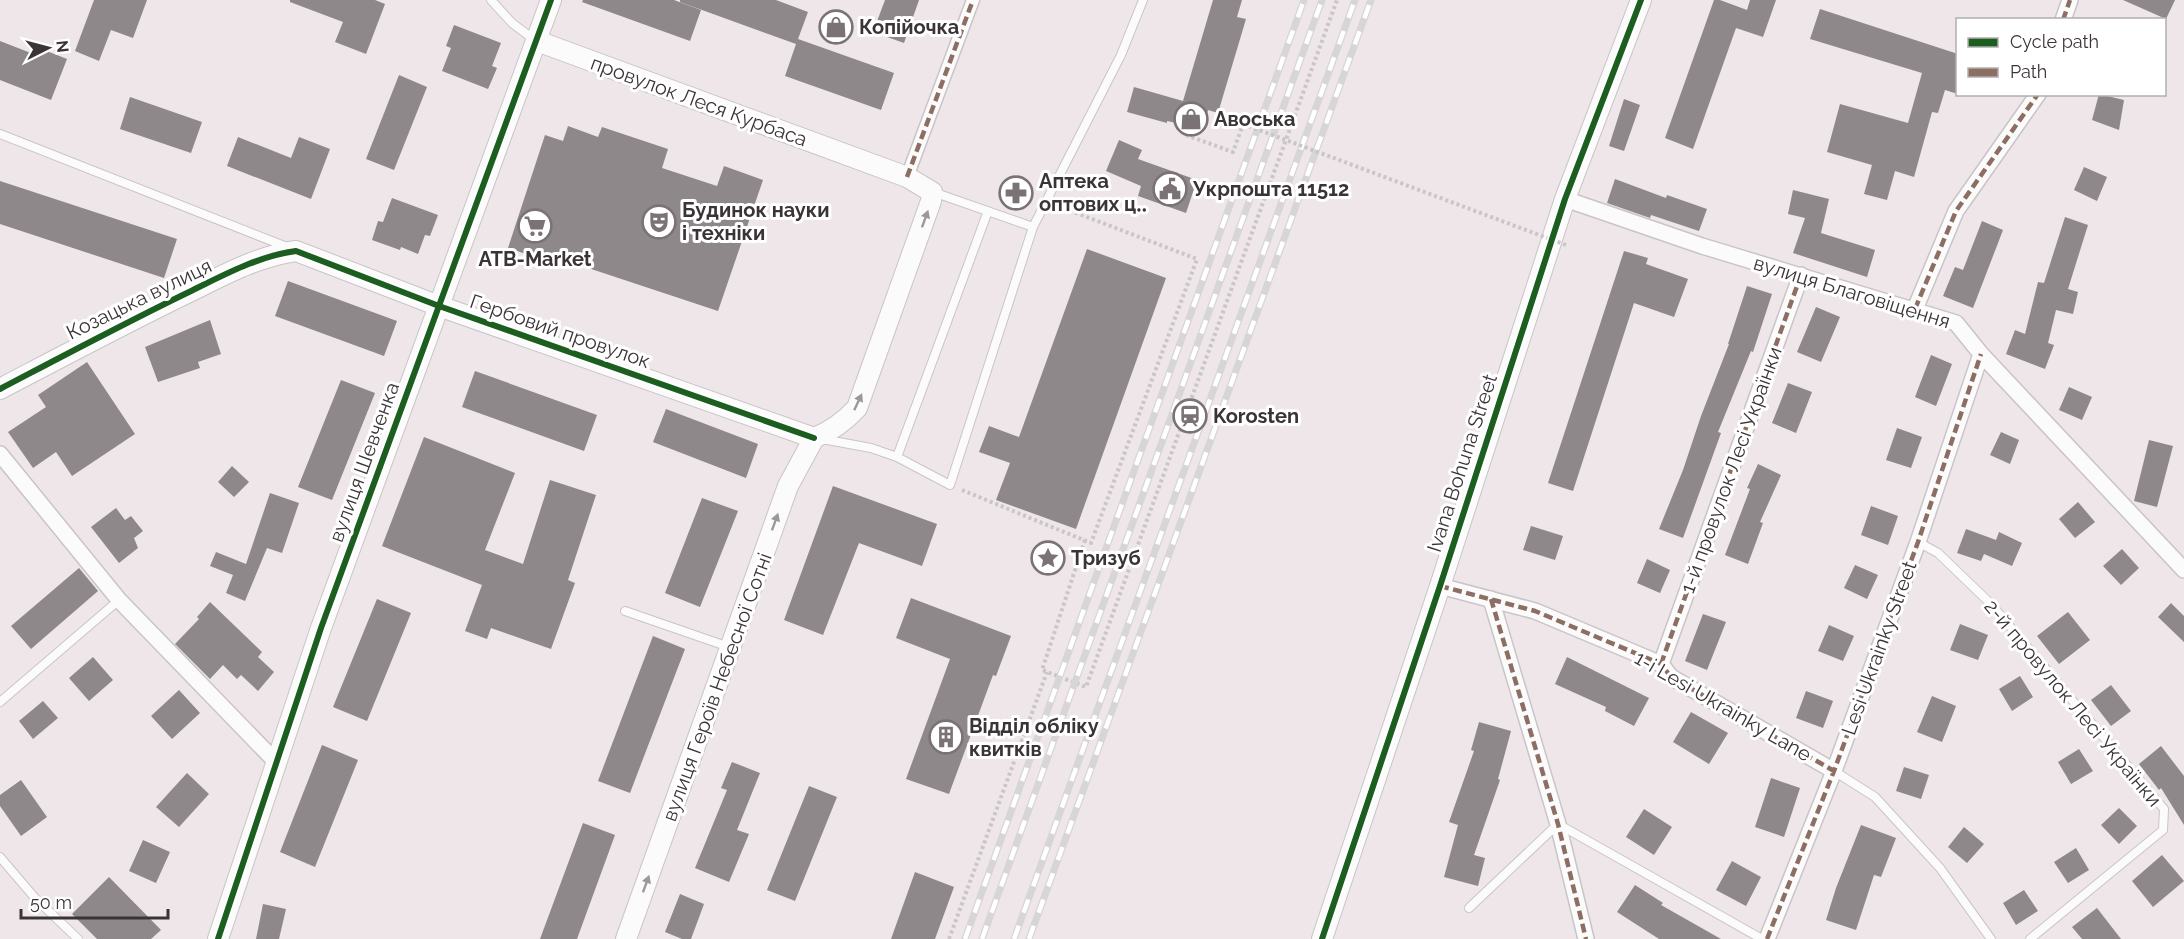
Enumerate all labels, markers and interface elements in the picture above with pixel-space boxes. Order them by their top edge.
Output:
shop icon: Копійочка [818,9,854,45]
place label: Копійочка [859,15,959,39]
north arrow [18,18,78,78]
legend [1956,18,2166,96]
text: Cycle path [2010,31,2099,52]
text: N [52,39,73,54]
street label: провулок Леся Курбаса [587,51,811,151]
text: Path [2010,61,2047,82]
shop icon: Авоська [1173,101,1209,137]
place label: Авоська [1214,107,1296,131]
place label: Аптека оптових ц‥ [1039,169,1147,216]
public building icon: Укрпошта 11512 [1152,171,1188,207]
pharmacy icon: Аптека оптових ц‥ [998,175,1034,211]
place label: Укрпошта 11512 [1192,177,1349,201]
place label: Будинок науки і техніки [682,198,829,245]
theatre icon: Будинок науки і техніки [641,204,677,240]
supermarket icon: ATB-Market [517,208,553,244]
one-way arrow [920,210,930,228]
place label: ATB-Market [478,247,592,271]
street label: вулиця Благовіщення [1751,251,1953,333]
street label: Козацька вулиця [63,253,215,345]
street label: Гербовий провулок [467,289,653,373]
street label: 1-й провулок Лесі Українки [1675,343,1787,597]
street label: Ivana Bohuna Street [1422,371,1502,555]
street label: вулиця Шевченка [324,379,404,545]
one-way arrow [853,393,863,411]
station icon: Korosten [1172,398,1208,434]
place label: Korosten [1213,404,1299,428]
one-way arrow [771,513,781,531]
place icon: Тризуб [1030,540,1066,576]
place label: Тризуб [1071,546,1141,570]
street label: вулиця Героїв Небесної Сотні [657,550,777,824]
street label: Lesi Ukrainky Street [1836,558,1922,738]
street label: 2-й провулок Лесі Українки [1979,595,2167,811]
street label: 1-i Lesi Ukrainky Lane [1630,646,1816,767]
place label: Відділ обліку квитків [969,714,1099,761]
building icon: Відділ обліку квитків [928,719,964,755]
one-way arrow [642,875,652,893]
scale bar [21,882,168,920]
text: 50 m [30,892,72,913]

